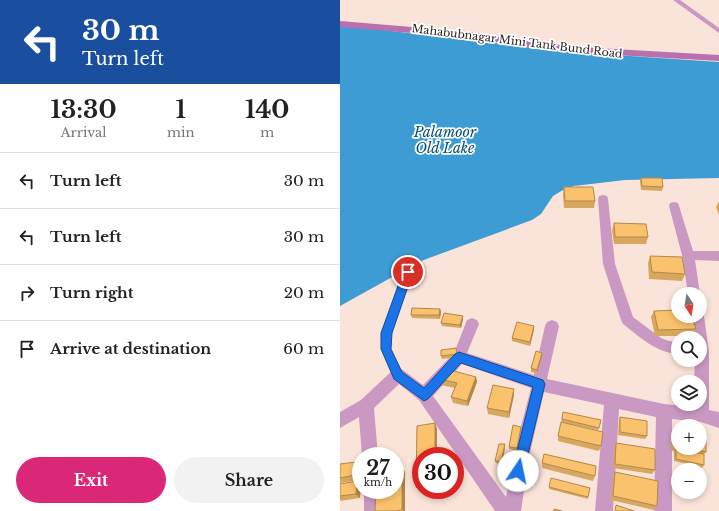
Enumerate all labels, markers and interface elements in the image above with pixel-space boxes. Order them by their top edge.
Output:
text: 30 m [82,13,159,48]
icon: left [16,16,68,68]
street label: Mahabubnagar Mini Tank Bund Road [411,21,624,61]
text: Turn left [82,48,164,70]
text: 13:30 [51,95,117,124]
text: 1 [175,95,186,124]
text: 140 [245,95,289,124]
water label: Palamoor Old Lake [413,123,477,157]
text: Arrival [61,124,107,141]
text: min [167,124,194,141]
text: m [260,124,274,141]
icon: left [16,170,38,192]
text: Turn left [50,171,121,190]
text: 30 m [284,171,324,190]
icon: left [16,226,38,248]
text: Turn left [50,227,121,246]
text: 30 m [284,227,324,246]
pin [391,255,425,289]
icon: arrive [397,261,419,283]
icon: right [16,282,38,304]
text: Turn right [50,283,133,302]
text: 20 m [284,283,324,302]
north arrow [671,287,707,323]
map controls [671,287,707,499]
button: search [671,331,707,367]
icon: arrive [16,338,38,360]
text: Arrive at destination [50,339,211,358]
text: 60 m [283,339,324,358]
button: layers [671,375,707,411]
button: + [671,419,707,455]
speed limit sign: 30 [412,447,464,499]
position arrow [497,450,539,492]
text: 27 [366,456,390,480]
button: Exit [16,457,166,503]
button: Share [174,457,324,503]
button: − [671,463,707,499]
text: km/h [364,476,392,489]

